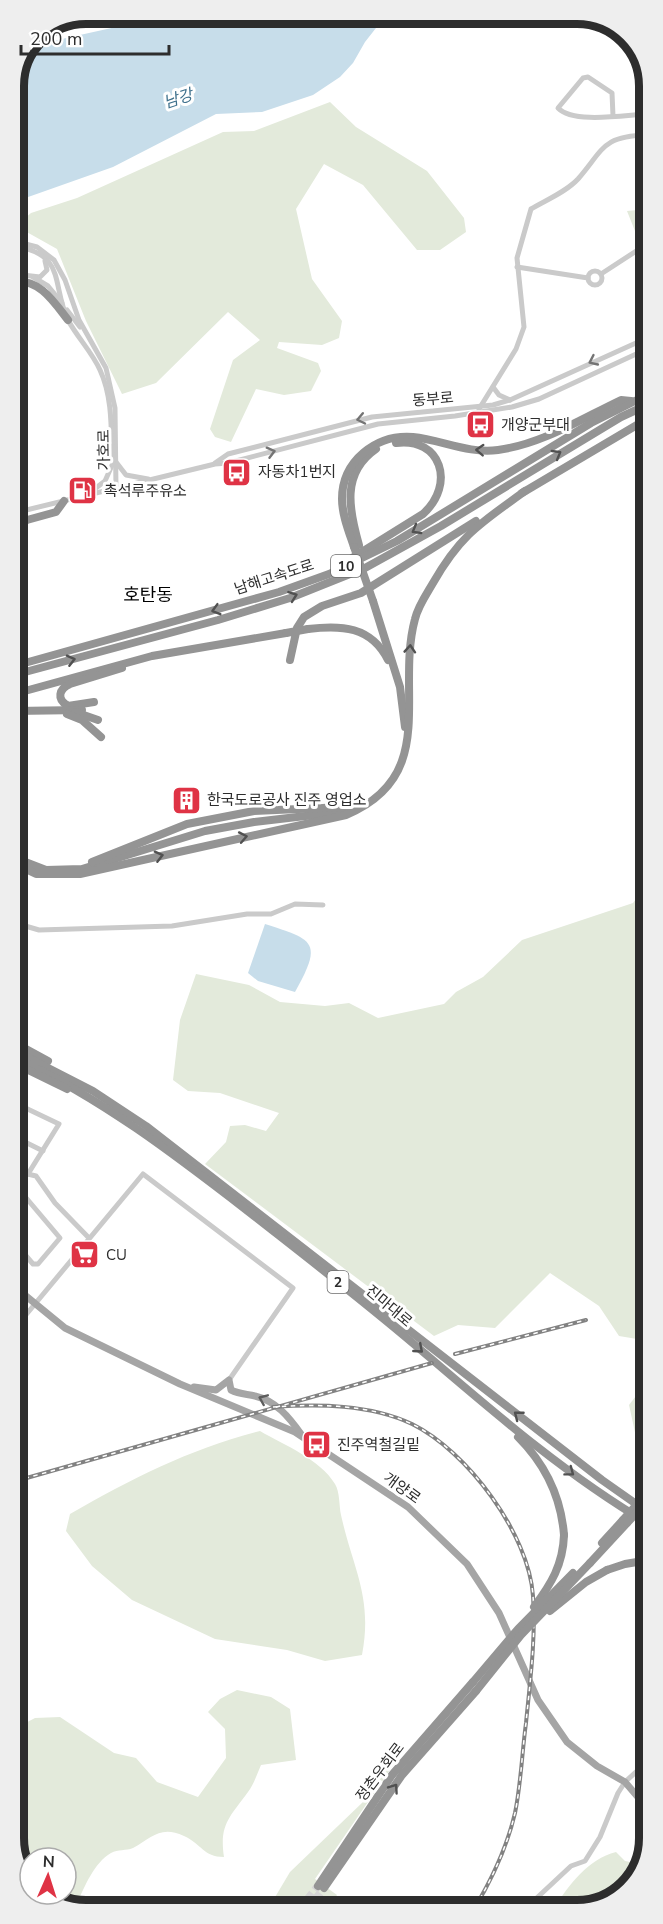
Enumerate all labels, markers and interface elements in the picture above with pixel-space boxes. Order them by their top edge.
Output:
scale bar [21,18,170,56]
text: 200 m [30,27,82,51]
water label: 남강 [161,83,198,114]
one-way arrow [589,353,600,365]
street label: 동부로 [412,387,454,411]
bus stop icon: 개양군부대 [464,409,496,441]
one-way arrow [356,412,366,425]
place label: 개양군부대 [501,415,570,435]
street label: 가호로 [94,429,114,471]
one-way arrow [476,444,485,457]
one-way arrow [266,446,276,459]
one-way arrow [551,450,561,462]
bus stop icon: 자동차1번지 [221,456,253,488]
place label: 자동차1번지 [258,462,336,482]
fuel station icon: 촉석루주유소 [67,475,99,507]
place label: 촉석루주유소 [104,481,187,501]
one-way arrow [412,523,422,535]
street label: 남해고속도로 [232,555,316,599]
road number: 10 [331,555,361,577]
district label: 호탄동 [123,583,173,607]
one-way arrow [288,591,298,604]
one-way arrow [211,602,221,615]
one-way arrow [404,644,417,653]
one-way arrow [65,655,76,667]
building icon: 한국도로공사 진주 영업소 [170,784,202,816]
place label: 한국도로공사 진주 영업소 [207,790,367,810]
one-way arrow [238,831,248,844]
one-way arrow [153,851,163,864]
supermarket icon: CU [69,1239,101,1271]
place label: CU [106,1245,127,1265]
road number: 2 [328,1271,348,1293]
street label: 진마대로 [361,1281,417,1331]
one-way arrow [412,1341,423,1352]
one-way arrow [258,1394,269,1406]
one-way arrow [514,1411,525,1422]
bus stop icon: 진주역철길밑 [300,1429,332,1461]
place label: 진주역철길밑 [337,1435,420,1455]
one-way arrow [563,1465,574,1476]
street label: 개양로 [379,1468,425,1508]
street label: 정촌우회로 [351,1738,409,1806]
one-way arrow [387,1784,398,1795]
north arrow [18,1846,78,1906]
text: N [42,1851,55,1873]

